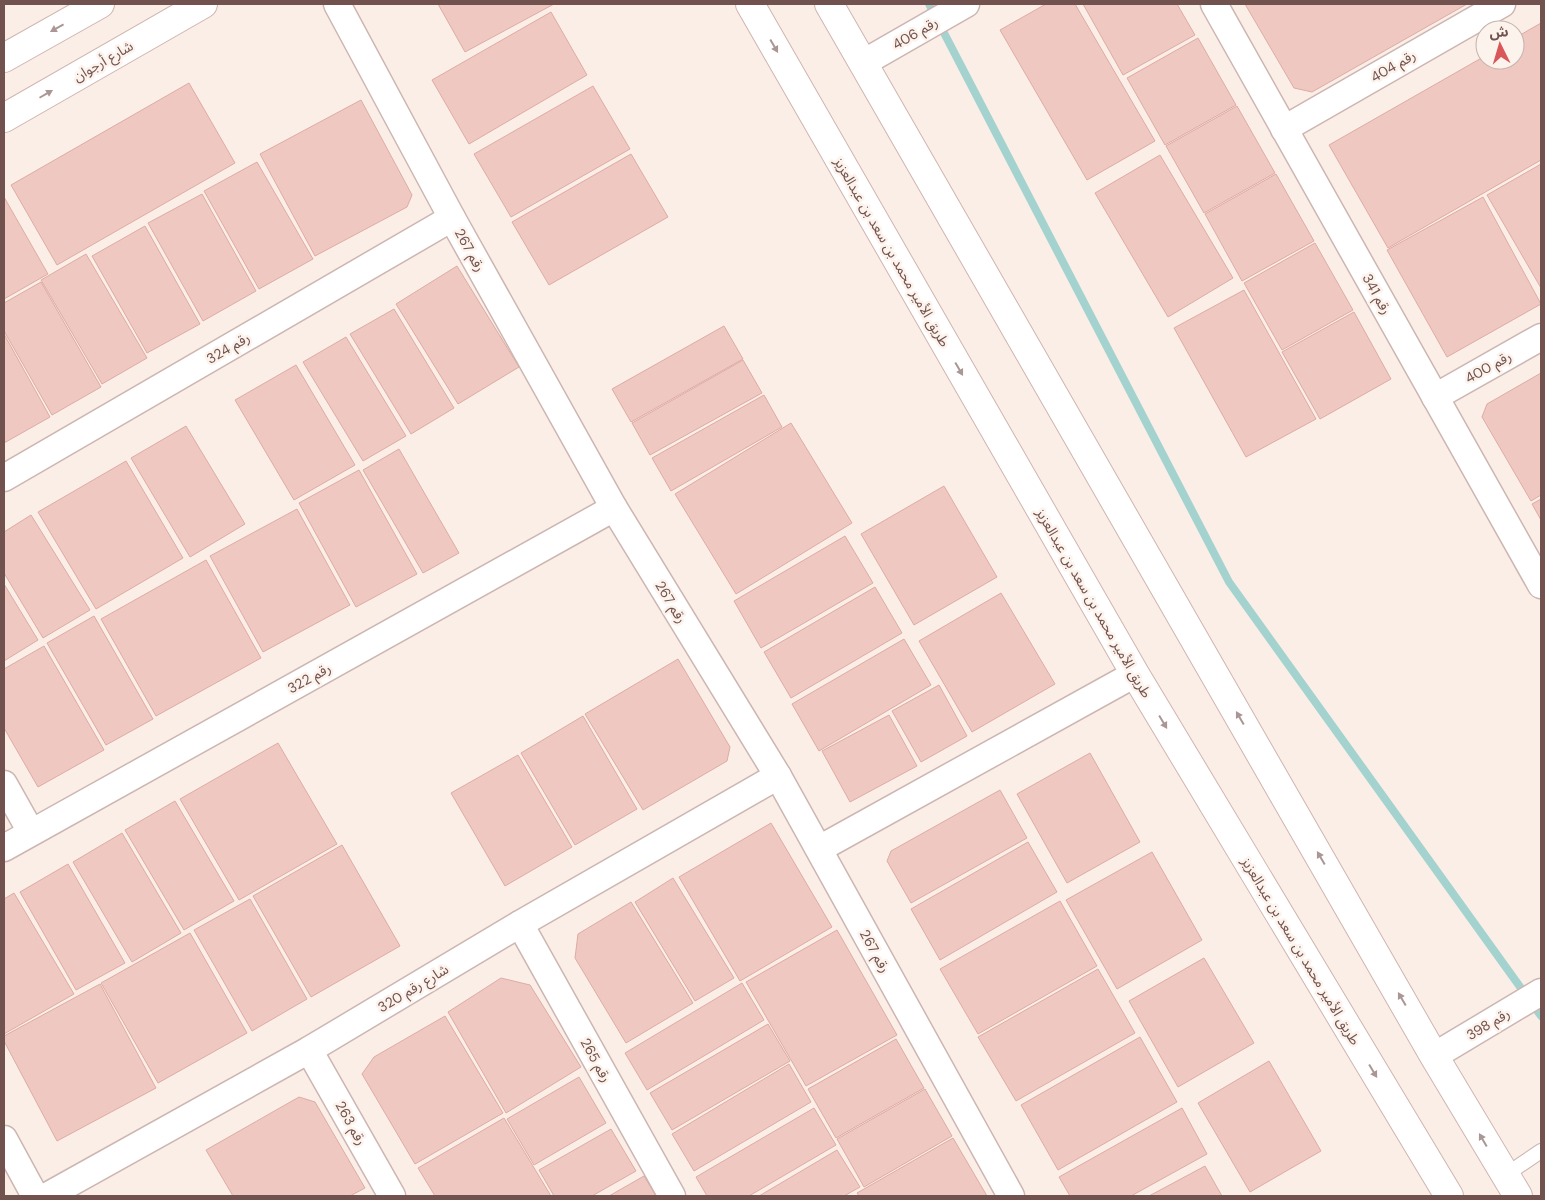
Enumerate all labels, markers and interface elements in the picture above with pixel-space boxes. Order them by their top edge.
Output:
street label: رقم 406 [889,13,942,55]
north arrow [1475,20,1525,70]
text: ش [1489,22,1509,42]
one-way arrow [50,23,64,32]
street label: شارع أرجوان [70,37,137,87]
one-way arrow [770,39,778,53]
street label: رقم 404 [1367,46,1420,88]
one-way arrow [39,90,53,98]
street label: طريق الأمير محمد بن سعد بن عبدالعزيز [829,153,954,351]
street label: رقم 267 [449,225,489,276]
street label: رقم 341 [1357,271,1395,318]
street label: رقم 324 [203,328,254,369]
street label: رقم 400 [1462,347,1515,389]
one-way arrow [955,362,964,376]
street label: طريق الأمير محمد بن سعد بن عبدالعزيز [1031,504,1156,702]
street label: رقم 267 [650,577,691,628]
street label: رقم 322 [284,659,335,699]
one-way arrow [1235,711,1244,724]
one-way arrow [1159,715,1168,728]
one-way arrow [1316,852,1325,865]
street label: طريق الأمير محمد بن سعد بن عبدالعزيز [1236,853,1364,1049]
street label: رقم 267 [854,926,894,977]
street label: شارع رقم 320 [374,960,453,1018]
one-way arrow [1397,993,1406,1006]
street label: رقم 398 [1463,1004,1514,1046]
street label: رقم 265 [575,1035,615,1086]
one-way arrow [1369,1065,1378,1078]
street label: رقم 263 [330,1098,370,1149]
one-way arrow [1479,1133,1487,1147]

